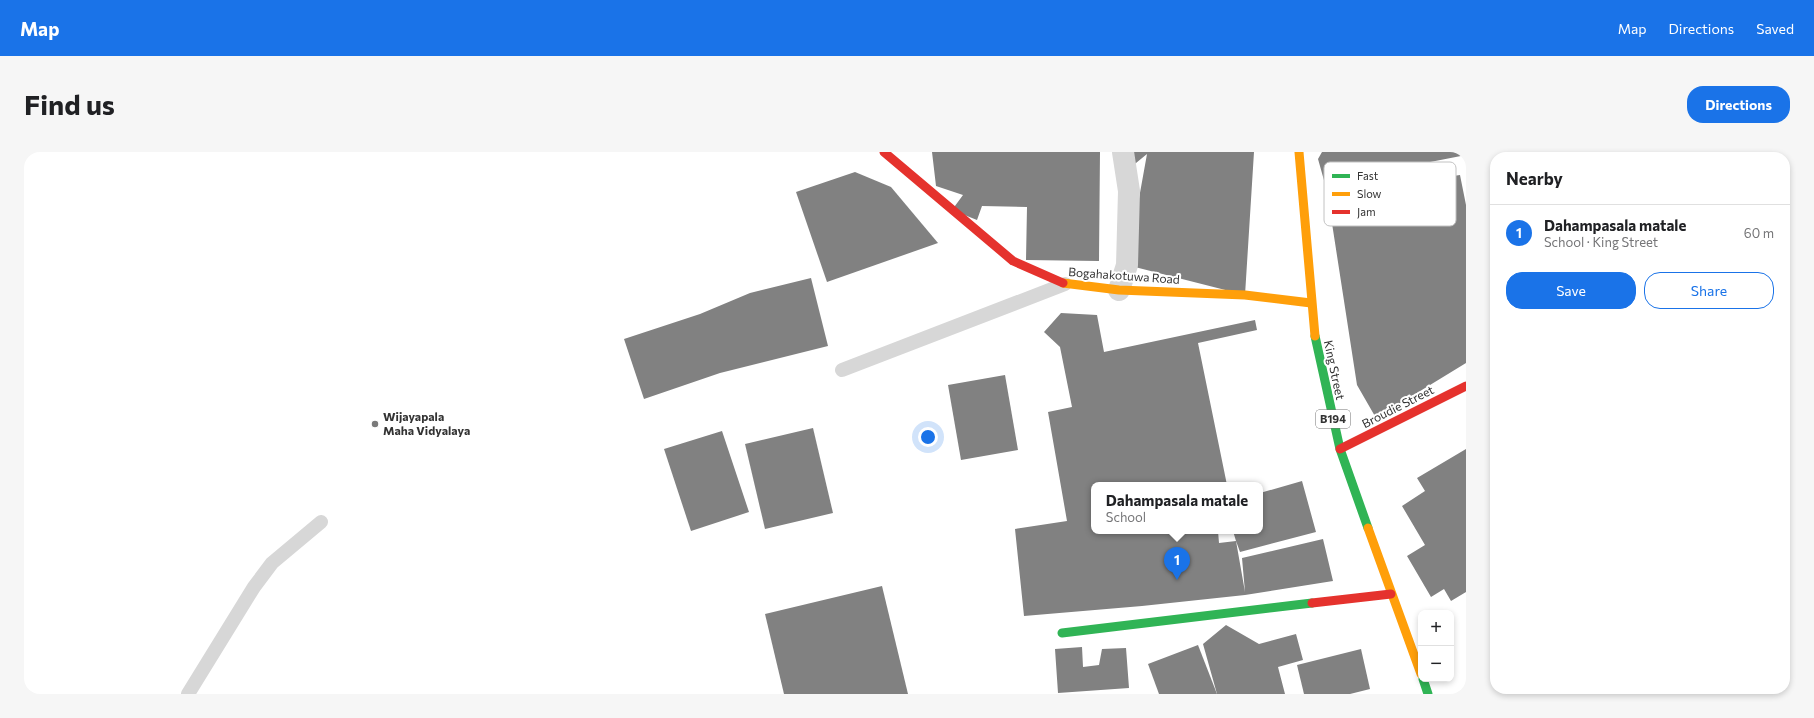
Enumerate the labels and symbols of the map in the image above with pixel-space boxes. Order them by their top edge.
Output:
legend [1324,162,1456,226]
text: Fast [1357,169,1379,182]
text: Slow [1357,187,1382,200]
text: Jam [1357,205,1376,219]
street label: Bogahakotuwa Road [1068,264,1180,286]
street label: King Street [1322,339,1348,401]
street label: Broudie Street [1359,382,1436,430]
place label: Wijayapala Maha Vidyalaya [383,409,470,437]
road number: B194 [1316,410,1350,428]
marker: Wijayapala Maha Vidyalaya [370,419,380,429]
your location [918,427,938,447]
pin: 1 [1164,547,1190,580]

